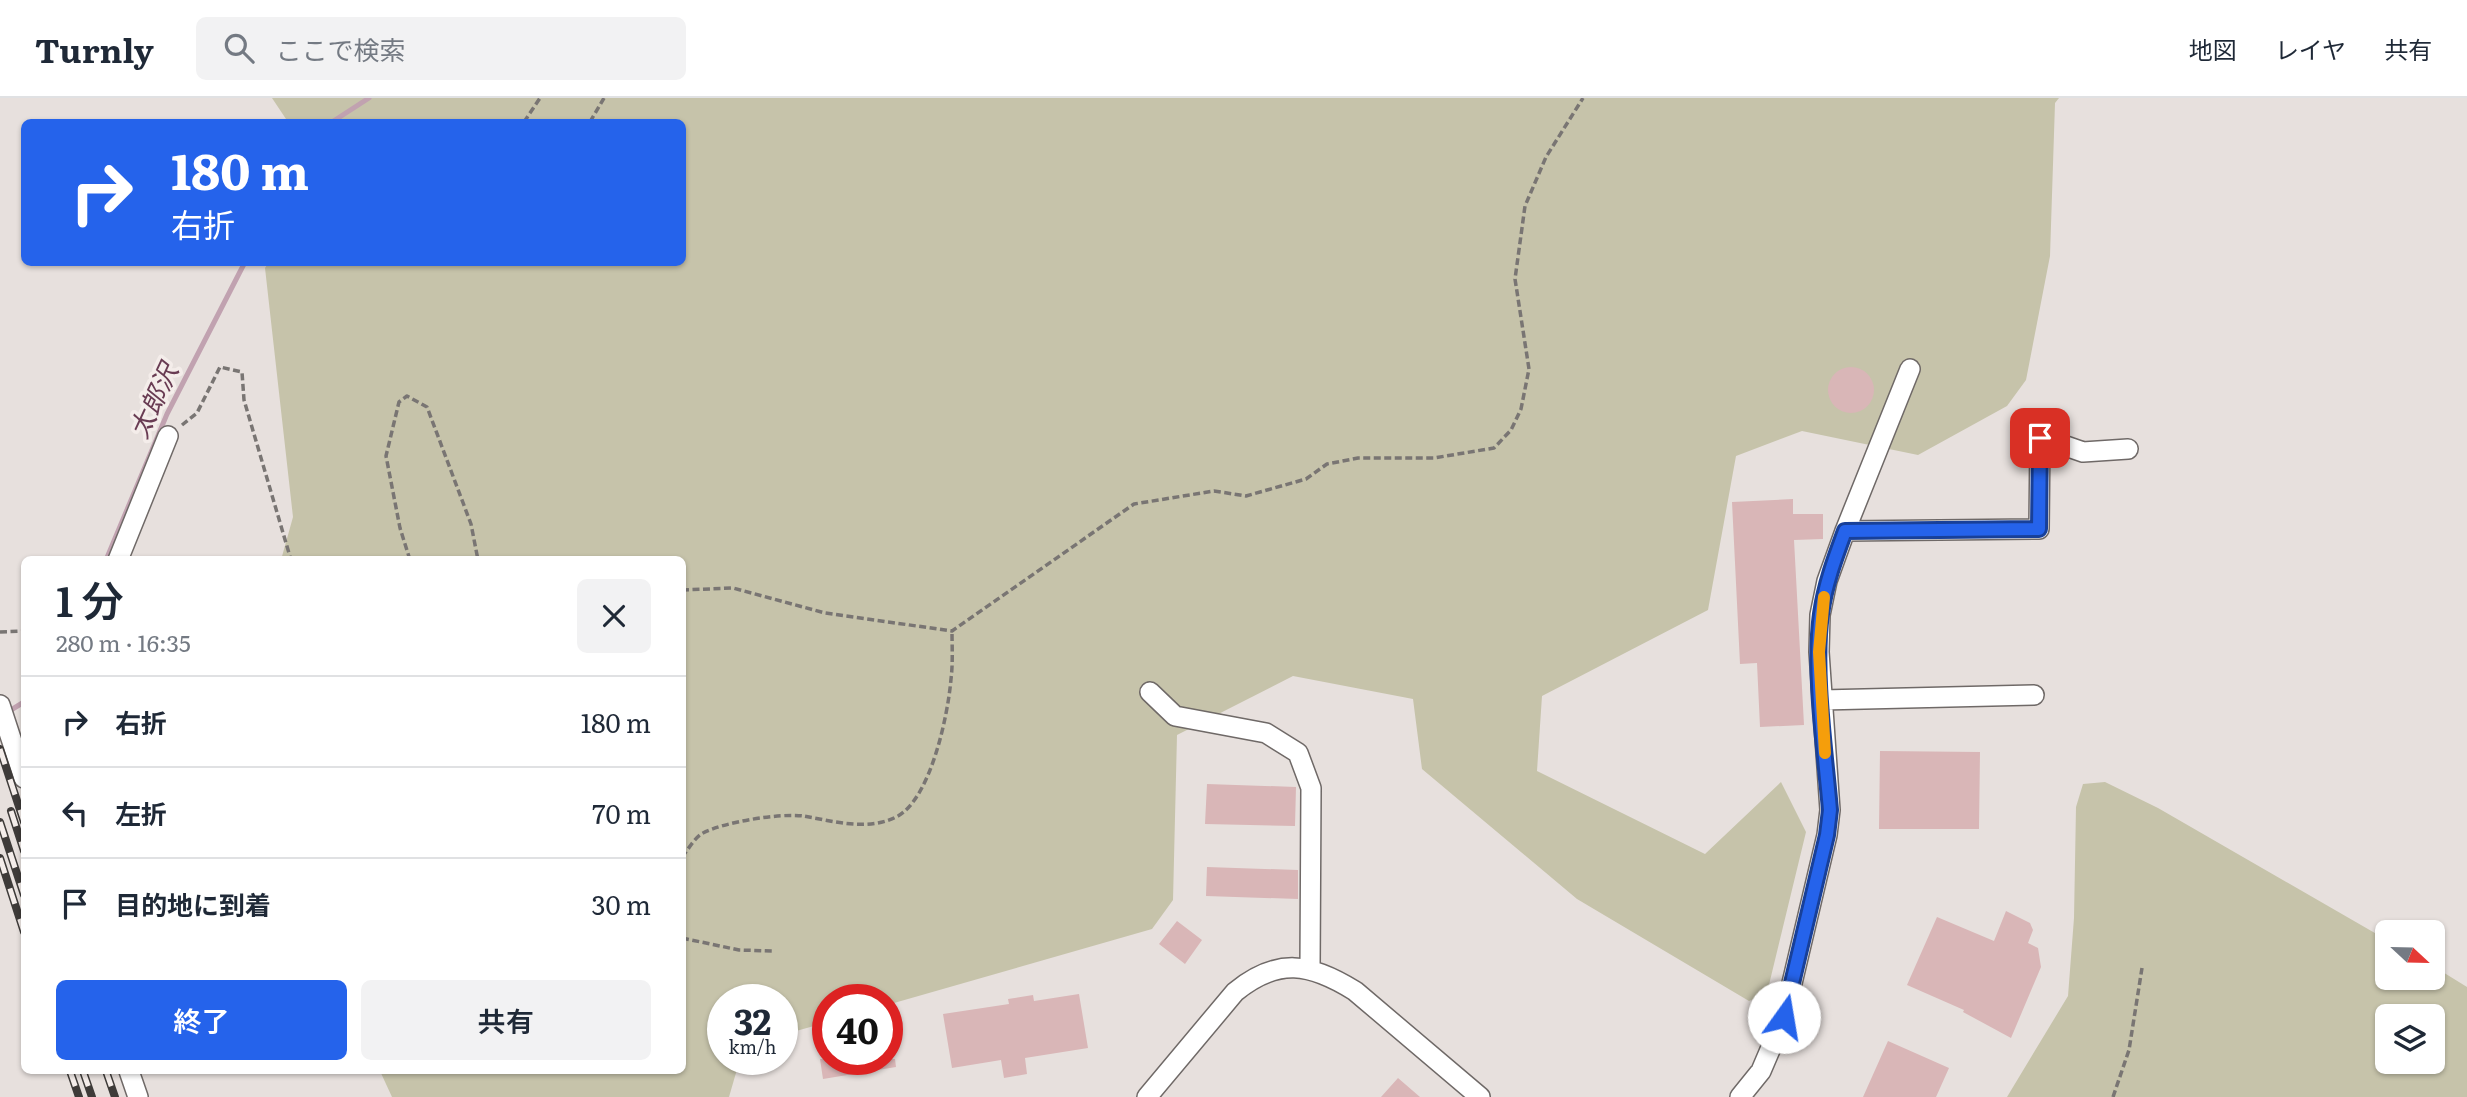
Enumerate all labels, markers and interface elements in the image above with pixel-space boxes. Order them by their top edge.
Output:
search box [196,17,686,80]
text: Turnly [35,24,154,73]
icon: search [220,29,258,67]
text: ここで検索 [276,29,406,68]
text: 地図 [2189,31,2237,66]
text: レイヤ [2275,31,2346,66]
text: 共有 [2384,31,2432,66]
text: 180 m [171,132,309,205]
icon: right [56,147,147,238]
text: 右折 [171,199,235,247]
water label: 太郎沢 [118,354,187,444]
pin [2010,408,2070,468]
icon: arrive [2021,419,2059,457]
text: 1 分 [56,568,124,630]
button: close [577,579,651,653]
text: 280 m · 16:35 [56,625,191,659]
text: 右折 [115,702,167,741]
text: 180 m [581,702,651,741]
icon: right [56,703,94,741]
text: 左折 [115,793,167,832]
text: 70 m [592,793,651,832]
icon: left [56,794,94,832]
text: 目的地に到着 [115,884,271,923]
text: 30 m [591,884,651,923]
icon: arrive [56,885,94,923]
north arrow [2375,920,2445,990]
map controls [2375,920,2445,1074]
button: 終了 [56,980,347,1060]
button: 共有 [361,980,651,1060]
position arrow [1747,980,1821,1054]
speed limit sign: 40 [812,984,903,1075]
text: 32 [734,994,771,1046]
button: layers [2375,1004,2445,1074]
text: km/h [729,1033,776,1060]

